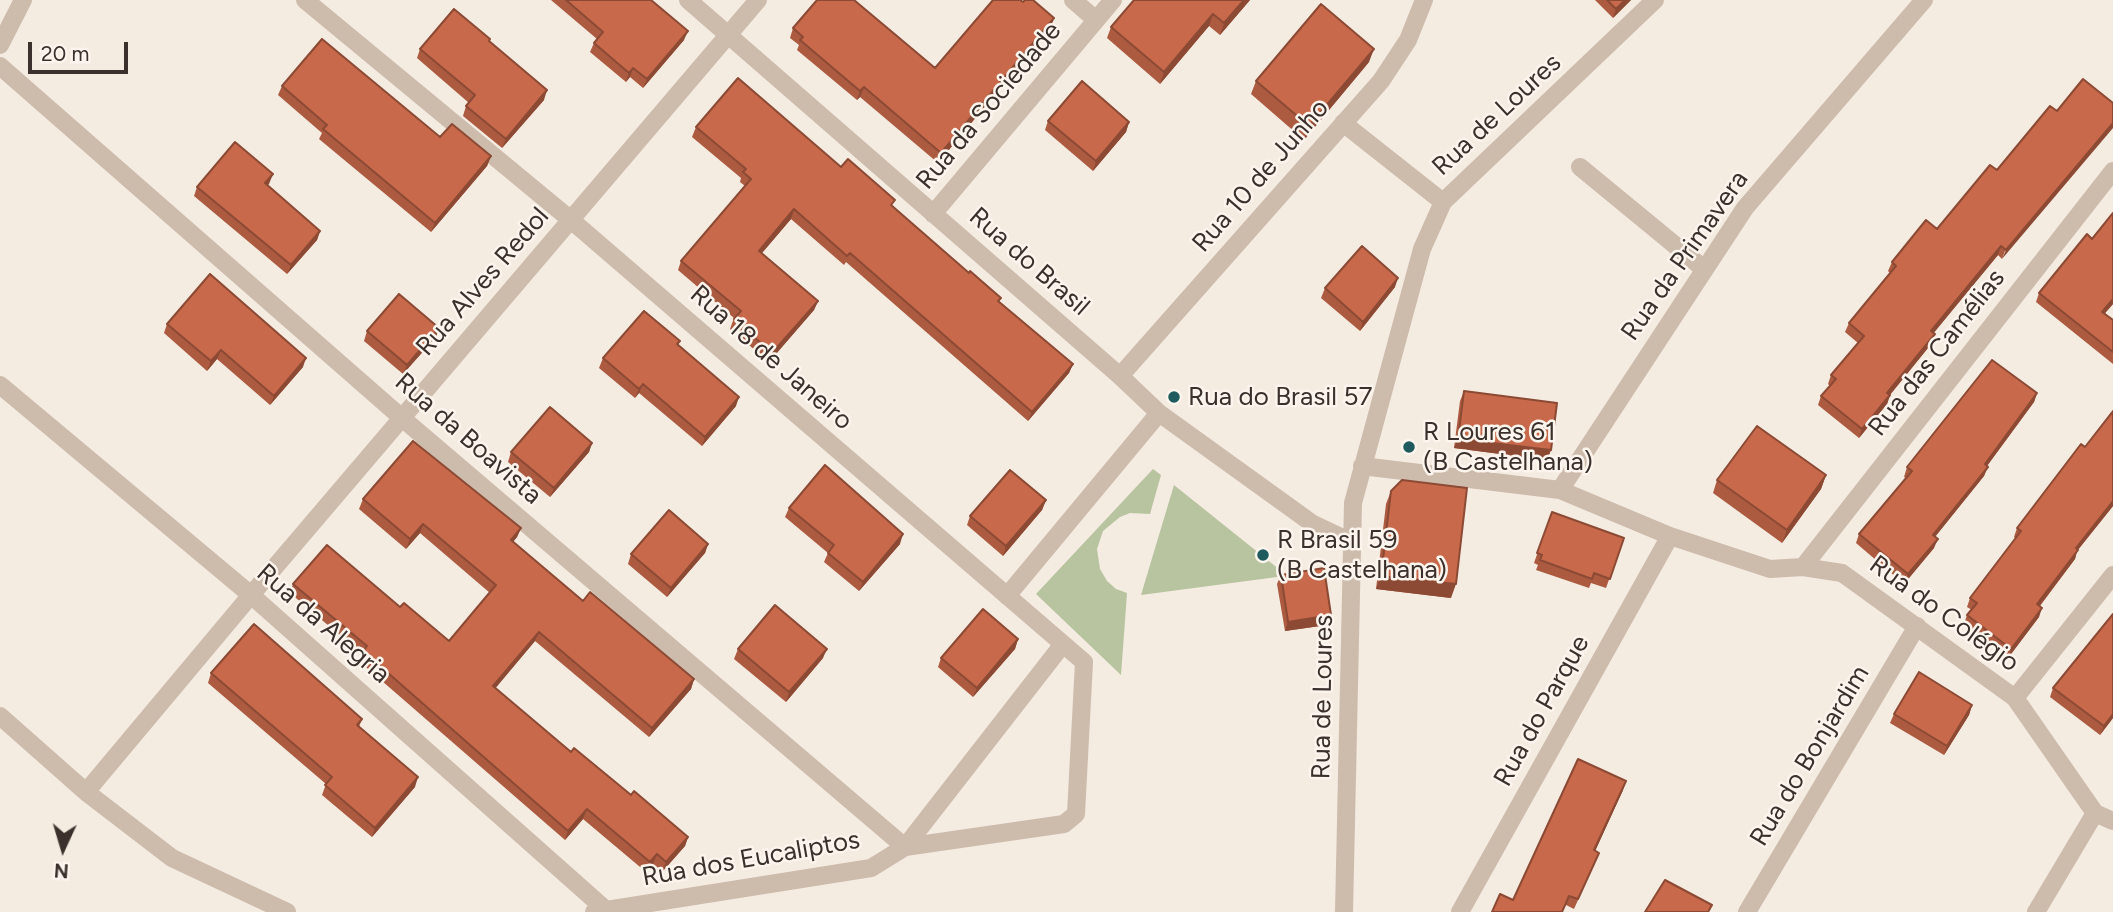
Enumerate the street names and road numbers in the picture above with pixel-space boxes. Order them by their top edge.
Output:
street label: Rua da Sociedade [910,16,1068,196]
street label: Rua de Loures [1426,47,1568,183]
street label: Rua 10 de Junho [1186,93,1336,259]
street label: Rua da Primavera [1615,165,1755,347]
street label: Rua Alves Redol [410,201,556,363]
street label: Rua do Brasil [963,201,1095,323]
street label: Rua das Camélias [1862,263,2012,443]
street label: Rua 18 de Janeiro [684,279,858,437]
street label: Rua da Boavista [388,367,548,511]
street label: Rua do Colégio [1863,549,2025,679]
street label: Rua da Alegria [250,558,396,690]
street label: Rua de Loures [1306,614,1340,780]
street label: Rua do Parque [1488,630,1596,792]
street label: Rua do Bonjardim [1744,660,1876,852]
street label: Rua dos Eucaliptos [640,824,862,894]

